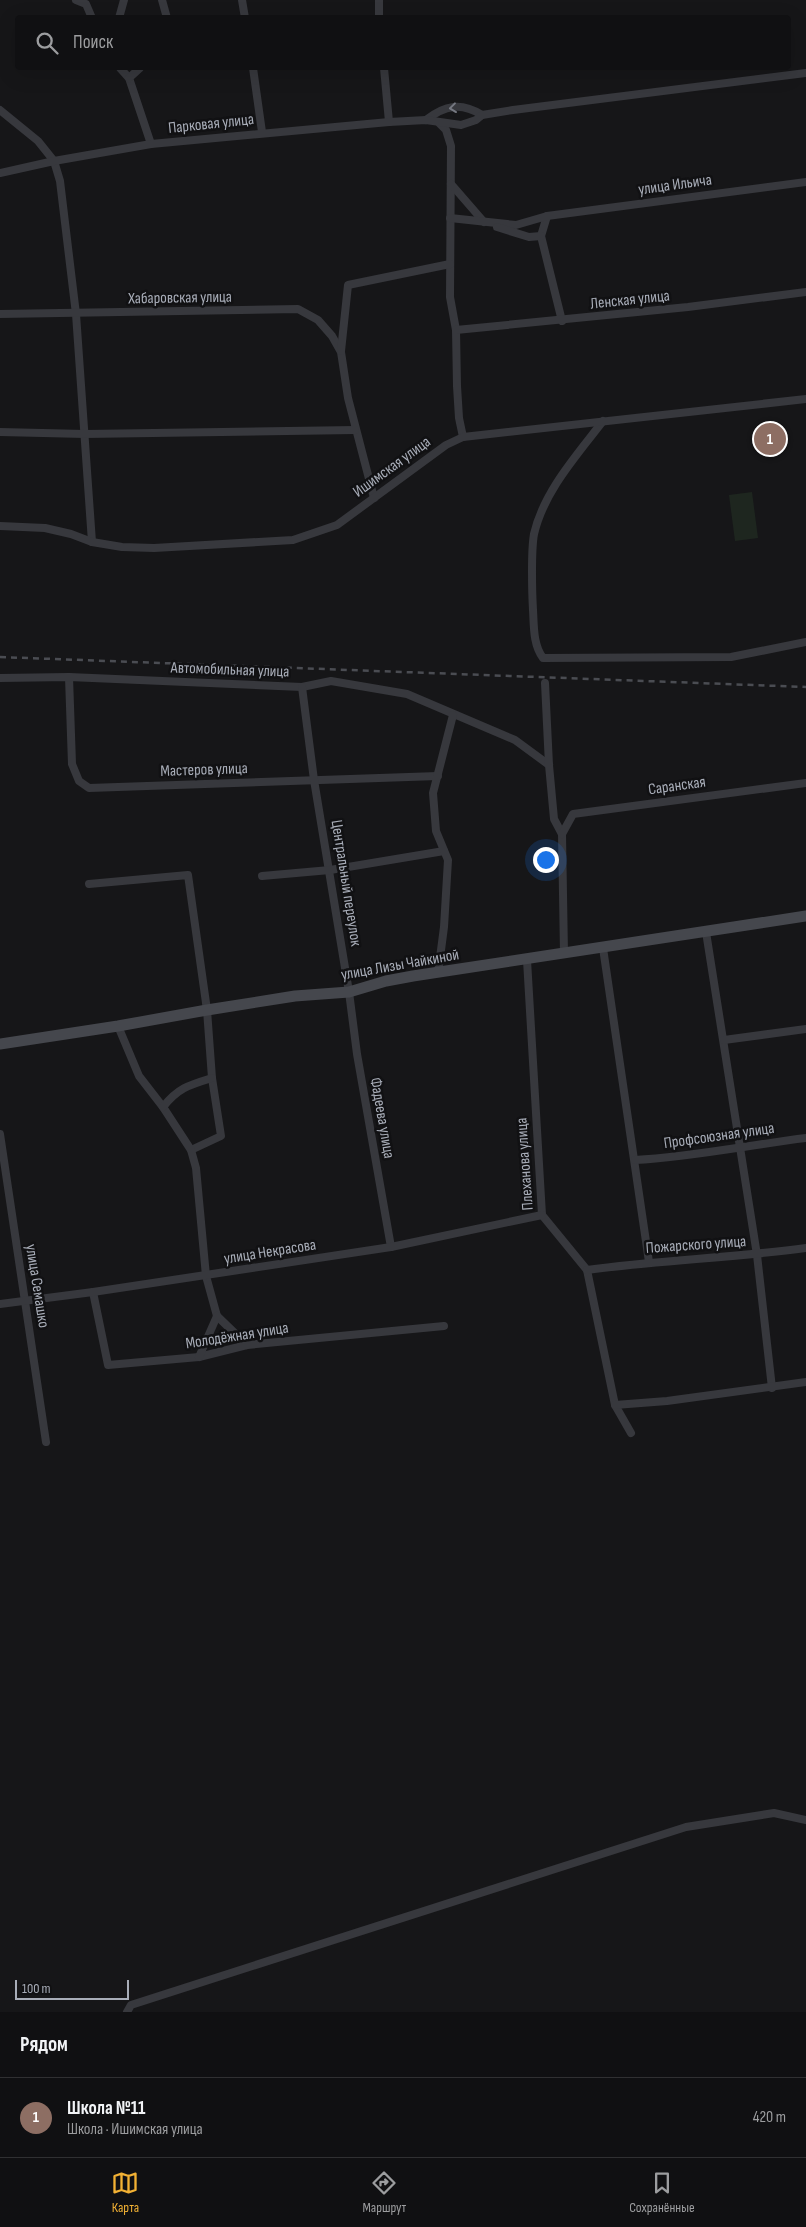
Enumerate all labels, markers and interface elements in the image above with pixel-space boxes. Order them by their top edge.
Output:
search box [15,15,791,70]
icon: search [33,29,61,57]
text: Поиск [73,31,113,54]
one-way arrow [449,102,457,113]
street label: Парковая улица [167,110,255,138]
street label: улица Ильича [637,170,713,200]
street label: Ленская улица [589,286,671,314]
street label: Хабаровская улица [127,288,232,308]
pin: 1 [754,420,786,458]
street label: Ишимская улица [349,432,435,502]
street label: Автомобильная улица [169,658,290,682]
street label: Мастеров улица [160,759,248,781]
street label: Саранская [647,773,707,799]
street label: Центральный переулок [327,819,366,948]
your location [533,847,559,873]
street label: улица Лизы Чайкиной [339,945,461,985]
street label: Фадеева улица [366,1076,398,1160]
street label: Плеханова улица [512,1117,538,1211]
street label: Профсоюзная улица [663,1119,775,1153]
street label: Пожарского улица [645,1232,747,1258]
street label: улица Некрасова [223,1235,317,1269]
street label: улица Семашко [21,1243,53,1329]
street label: Молодёжная улица [184,1318,290,1354]
scale bar [15,1977,129,2000]
text: 100 m [22,1980,51,1997]
text: Рядом [20,2032,68,2057]
text: Школа №11 [67,2097,146,2120]
text: 1 [33,2108,39,2127]
text: 420 m [753,2108,786,2127]
text: Школа · Ишимская улица [67,2120,203,2139]
tab: Карта [111,2169,139,2216]
tab: Маршрут [362,2169,406,2216]
tab: Сохранённые [629,2169,695,2216]

